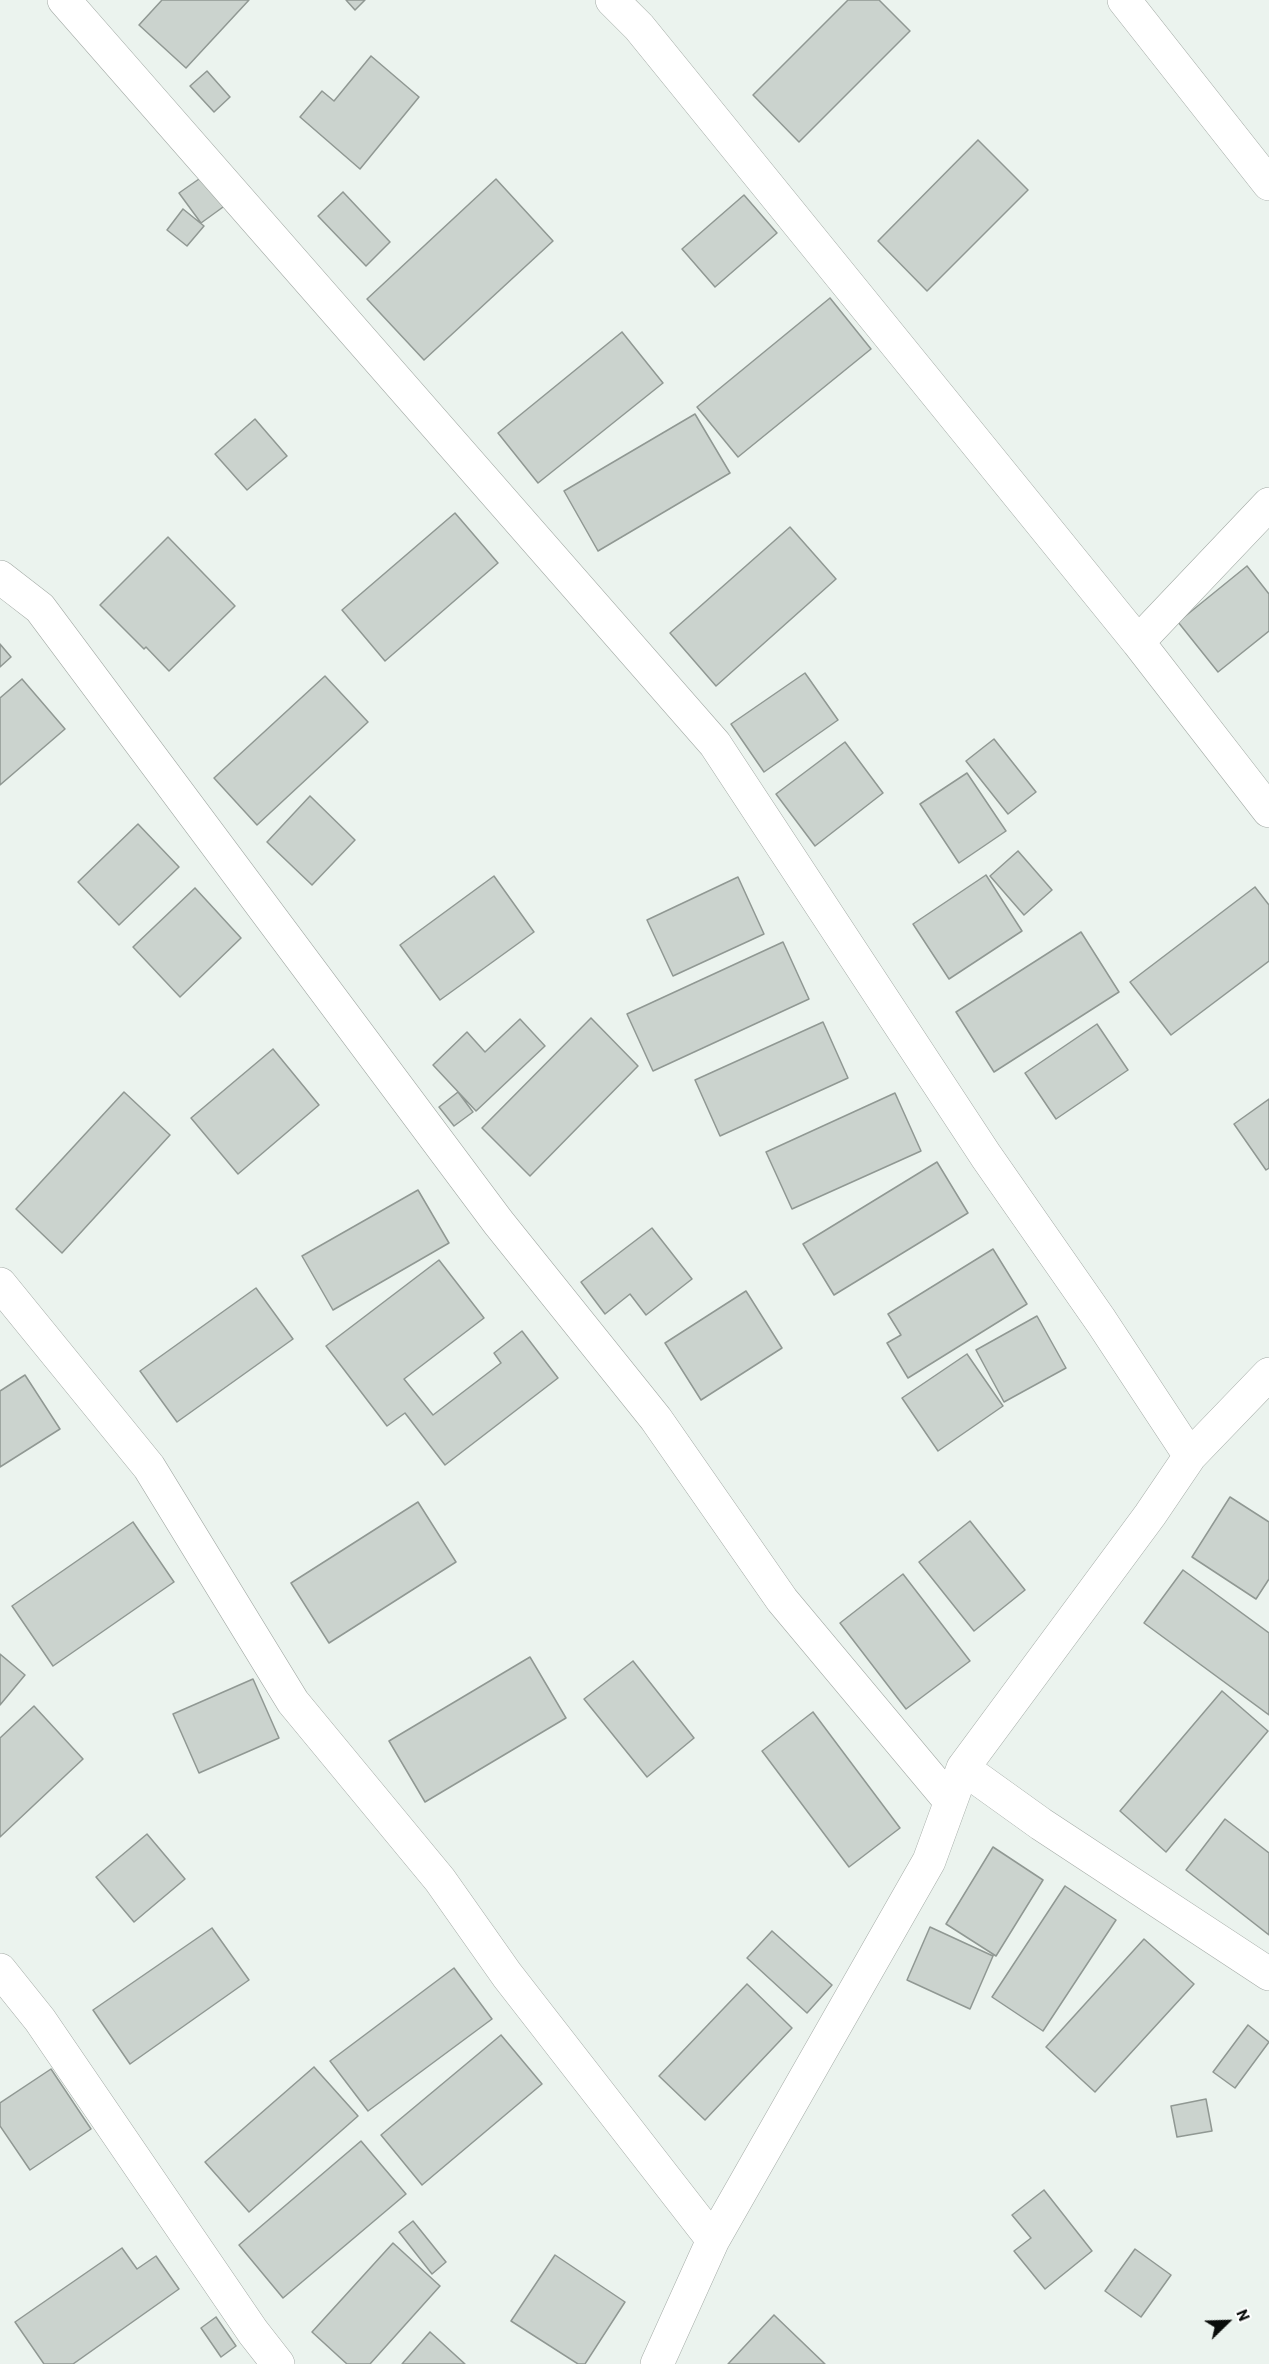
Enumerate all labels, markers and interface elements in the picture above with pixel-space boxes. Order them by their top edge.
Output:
north arrow [1197,2292,1257,2352]
text: N [1233,2306,1255,2323]

